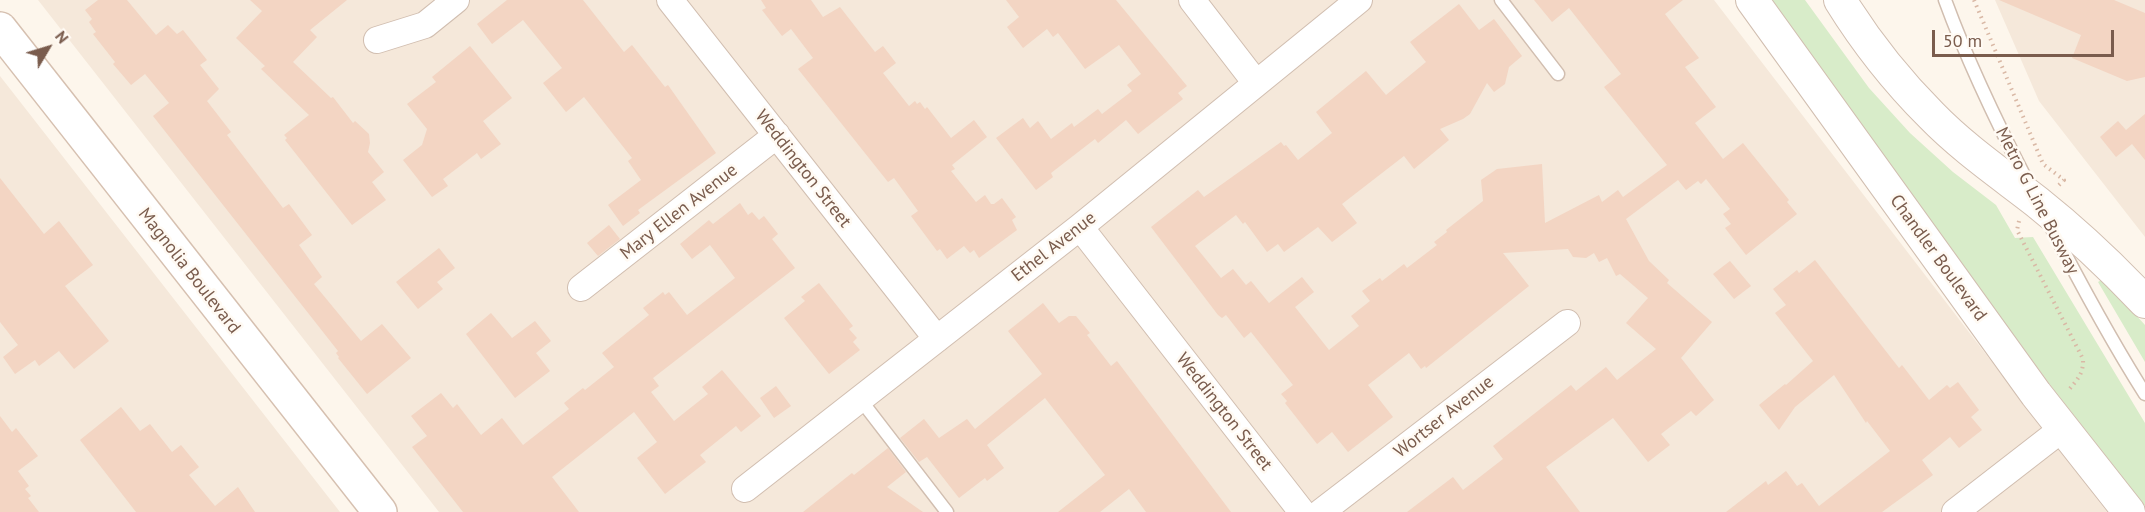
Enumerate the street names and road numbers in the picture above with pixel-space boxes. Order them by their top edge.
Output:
street label: Weddington Street [750,106,856,232]
street label: Metro G Line Busway [1991,124,2083,278]
street label: Mary Ellen Avenue [616,160,742,264]
street label: Chandler Boulevard [1885,190,1991,326]
street label: Magnolia Boulevard [133,204,245,338]
street label: Ethel Avenue [1008,207,1100,287]
street label: Weddington Street [1171,349,1277,475]
street label: Wortser Avenue [1390,371,1498,463]

